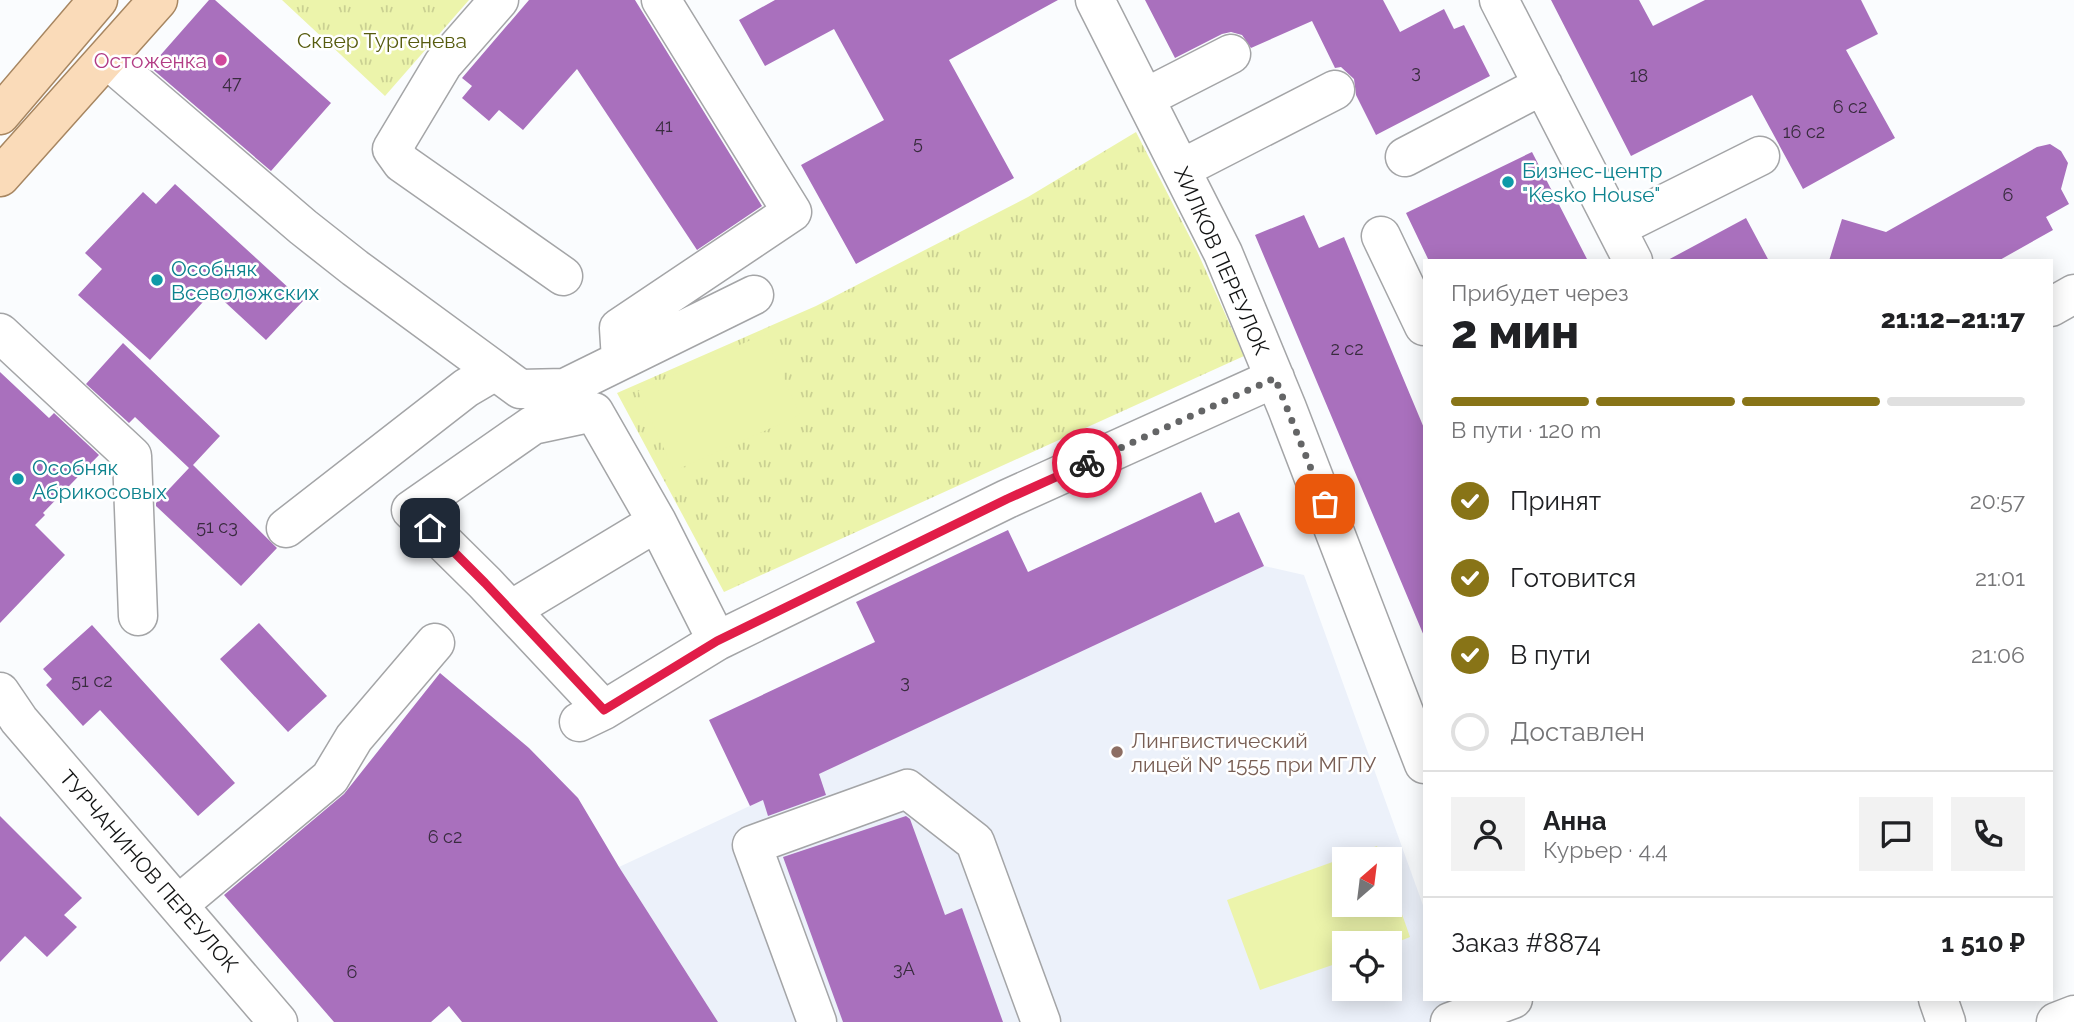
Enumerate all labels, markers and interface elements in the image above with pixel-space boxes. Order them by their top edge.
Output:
park label: Сквер Тургенева [297,28,467,53]
place label: Остоженка [94,48,207,73]
marker: Остоженка [213,52,229,68]
house number: 3 [1411,61,1421,82]
house number: 18 [1630,65,1648,86]
house number: 47 [222,72,242,93]
house number: 6 с2 [1833,96,1867,117]
house number: 41 [655,115,673,136]
house number: 16 с2 [1783,121,1825,142]
house number: 5 [913,132,923,153]
place label: Бизнес-центр "Kesko House" [1522,158,1662,207]
street label: ХИЛКОВ ПЕРЕУЛОК [1169,163,1275,359]
marker: Бизнес-центр "Kesko House" [1500,174,1516,190]
house number: 6 [2003,184,2014,205]
place label: Особняк Всеволожских [171,256,319,305]
marker: Особняк Всеволожских [149,272,165,288]
text: Прибудет через [1451,279,1629,306]
text: 21:12–21:17 [1881,304,2025,334]
text: 2 мин [1451,305,1579,359]
house number: 2 c2 [1330,338,1364,359]
text: В пути · 120 m [1451,416,1601,443]
courier [1052,428,1122,498]
icon: bike [1068,444,1106,482]
place label: Особняк Абрикосовых [32,455,167,504]
marker: Особняк Абрикосовых [10,471,26,487]
pin [1295,474,1355,534]
icon: check [1451,482,1489,520]
icon: bag [1306,485,1344,523]
text: Принят [1510,486,1601,516]
text: 20:57 [1970,487,2025,514]
pin [400,498,460,558]
icon: home [411,509,449,547]
house number: 51 с3 [196,516,238,537]
icon: check [1451,559,1489,597]
text: Готовится [1510,563,1636,593]
text: 21:01 [1975,564,2025,591]
icon: check [1451,636,1489,674]
text: В пути [1510,640,1591,670]
text: 21:06 [1971,641,2025,668]
house number: 51 с2 [71,670,113,691]
house number: 3 [900,671,910,692]
text: Доставлен [1510,717,1645,747]
place label: Лингвистический лицей № 1555 при МГЛУ [1131,728,1377,777]
marker: Лингвистический лицей № 1555 при МГЛУ [1109,744,1125,760]
street label: ТУРЧАНИНОВ ПЕРЕУЛОК [54,765,244,977]
button: person [1451,797,1525,871]
button: chat [1859,797,1933,871]
button: phone [1951,797,2025,871]
text: Анна [1543,806,1607,836]
house number: 6 с2 [428,826,462,847]
text: Курьер · 4.4 [1543,836,1668,863]
north arrow [1332,847,1402,917]
map controls [1332,847,1402,1001]
text: Заказ #8874 [1451,928,1601,958]
text: 1 510 ₽ [1941,928,2025,958]
button: locate [1332,931,1402,1001]
house number: 3А [893,958,915,979]
house number: 6 [347,961,358,982]

